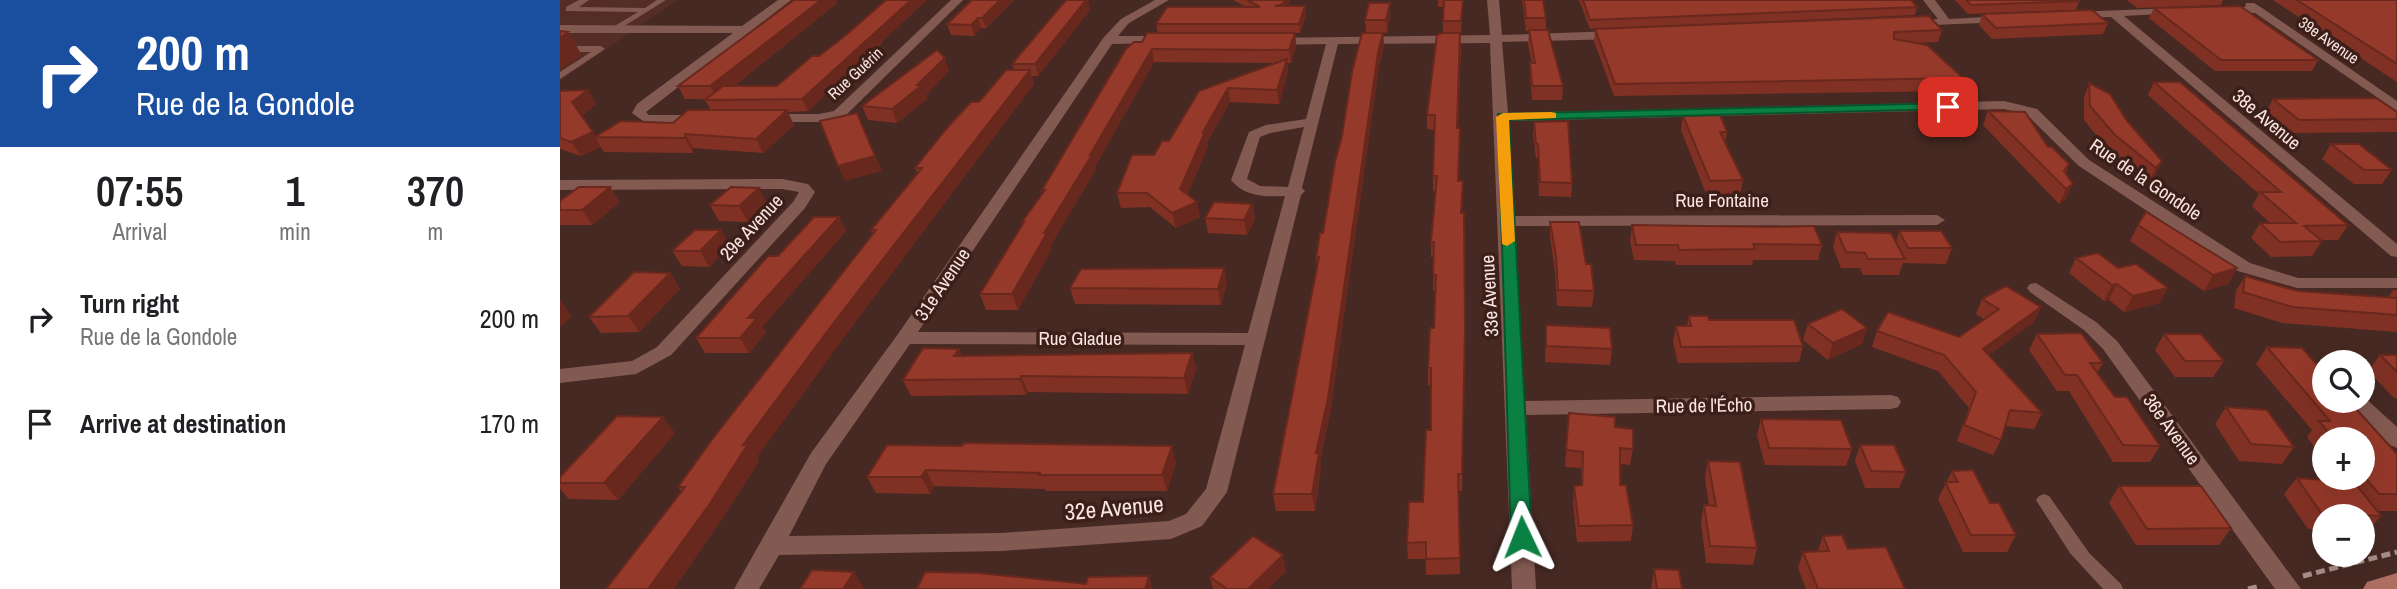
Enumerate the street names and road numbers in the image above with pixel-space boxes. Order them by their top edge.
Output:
street label: 39e Avenue [2294,11,2364,69]
street label: Rue Guérin [823,42,887,104]
street label: 38e Avenue [2227,83,2307,155]
street label: Rue de la Gondole [2085,132,2207,226]
street label: Rue Fontaine [1675,187,1769,213]
street label: 29e Avenue [714,188,788,266]
street label: 31e Avenue [908,243,976,325]
street label: 33e Avenue [1474,254,1504,338]
street label: Rue Gladue [1038,325,1122,351]
street label: 36e Avenue [2137,388,2207,470]
street label: Rue de l'Écho [1656,391,1752,419]
street label: 32e Avenue [1063,488,1165,527]

